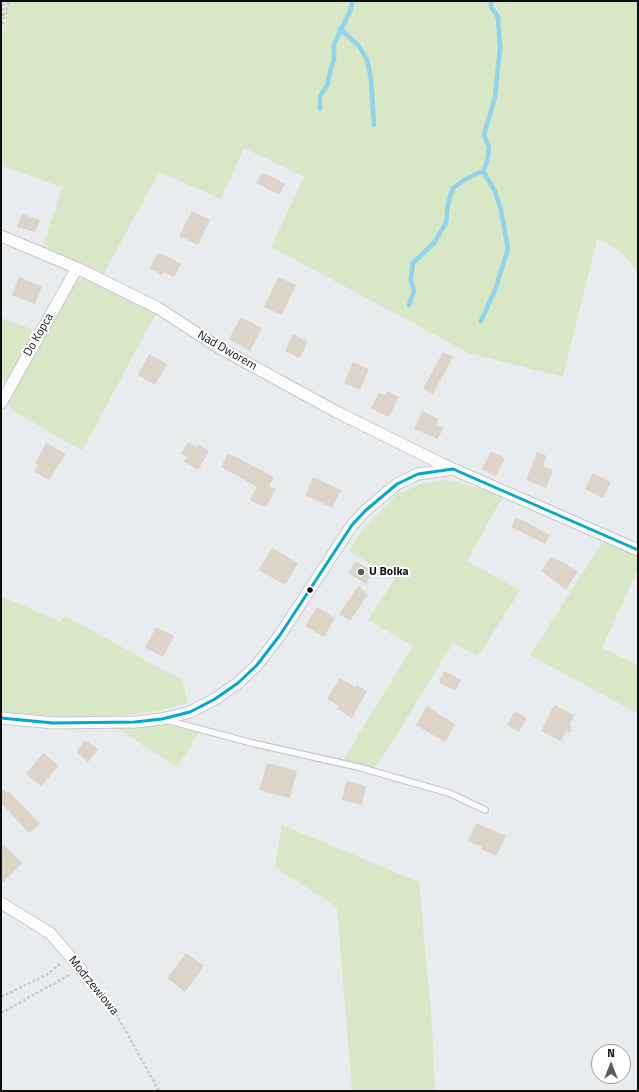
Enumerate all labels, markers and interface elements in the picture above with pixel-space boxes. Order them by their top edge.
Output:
street label: Do Kopca [21,311,57,359]
street label: Nad Dworem [195,328,259,374]
place label: U Bolka [369,565,409,579]
marker: U Bolka [356,567,366,577]
unlabelled marker [305,585,315,595]
street label: Modrzewiowa [65,954,121,1018]
north arrow [591,1044,631,1084]
text: N [607,1045,615,1061]

